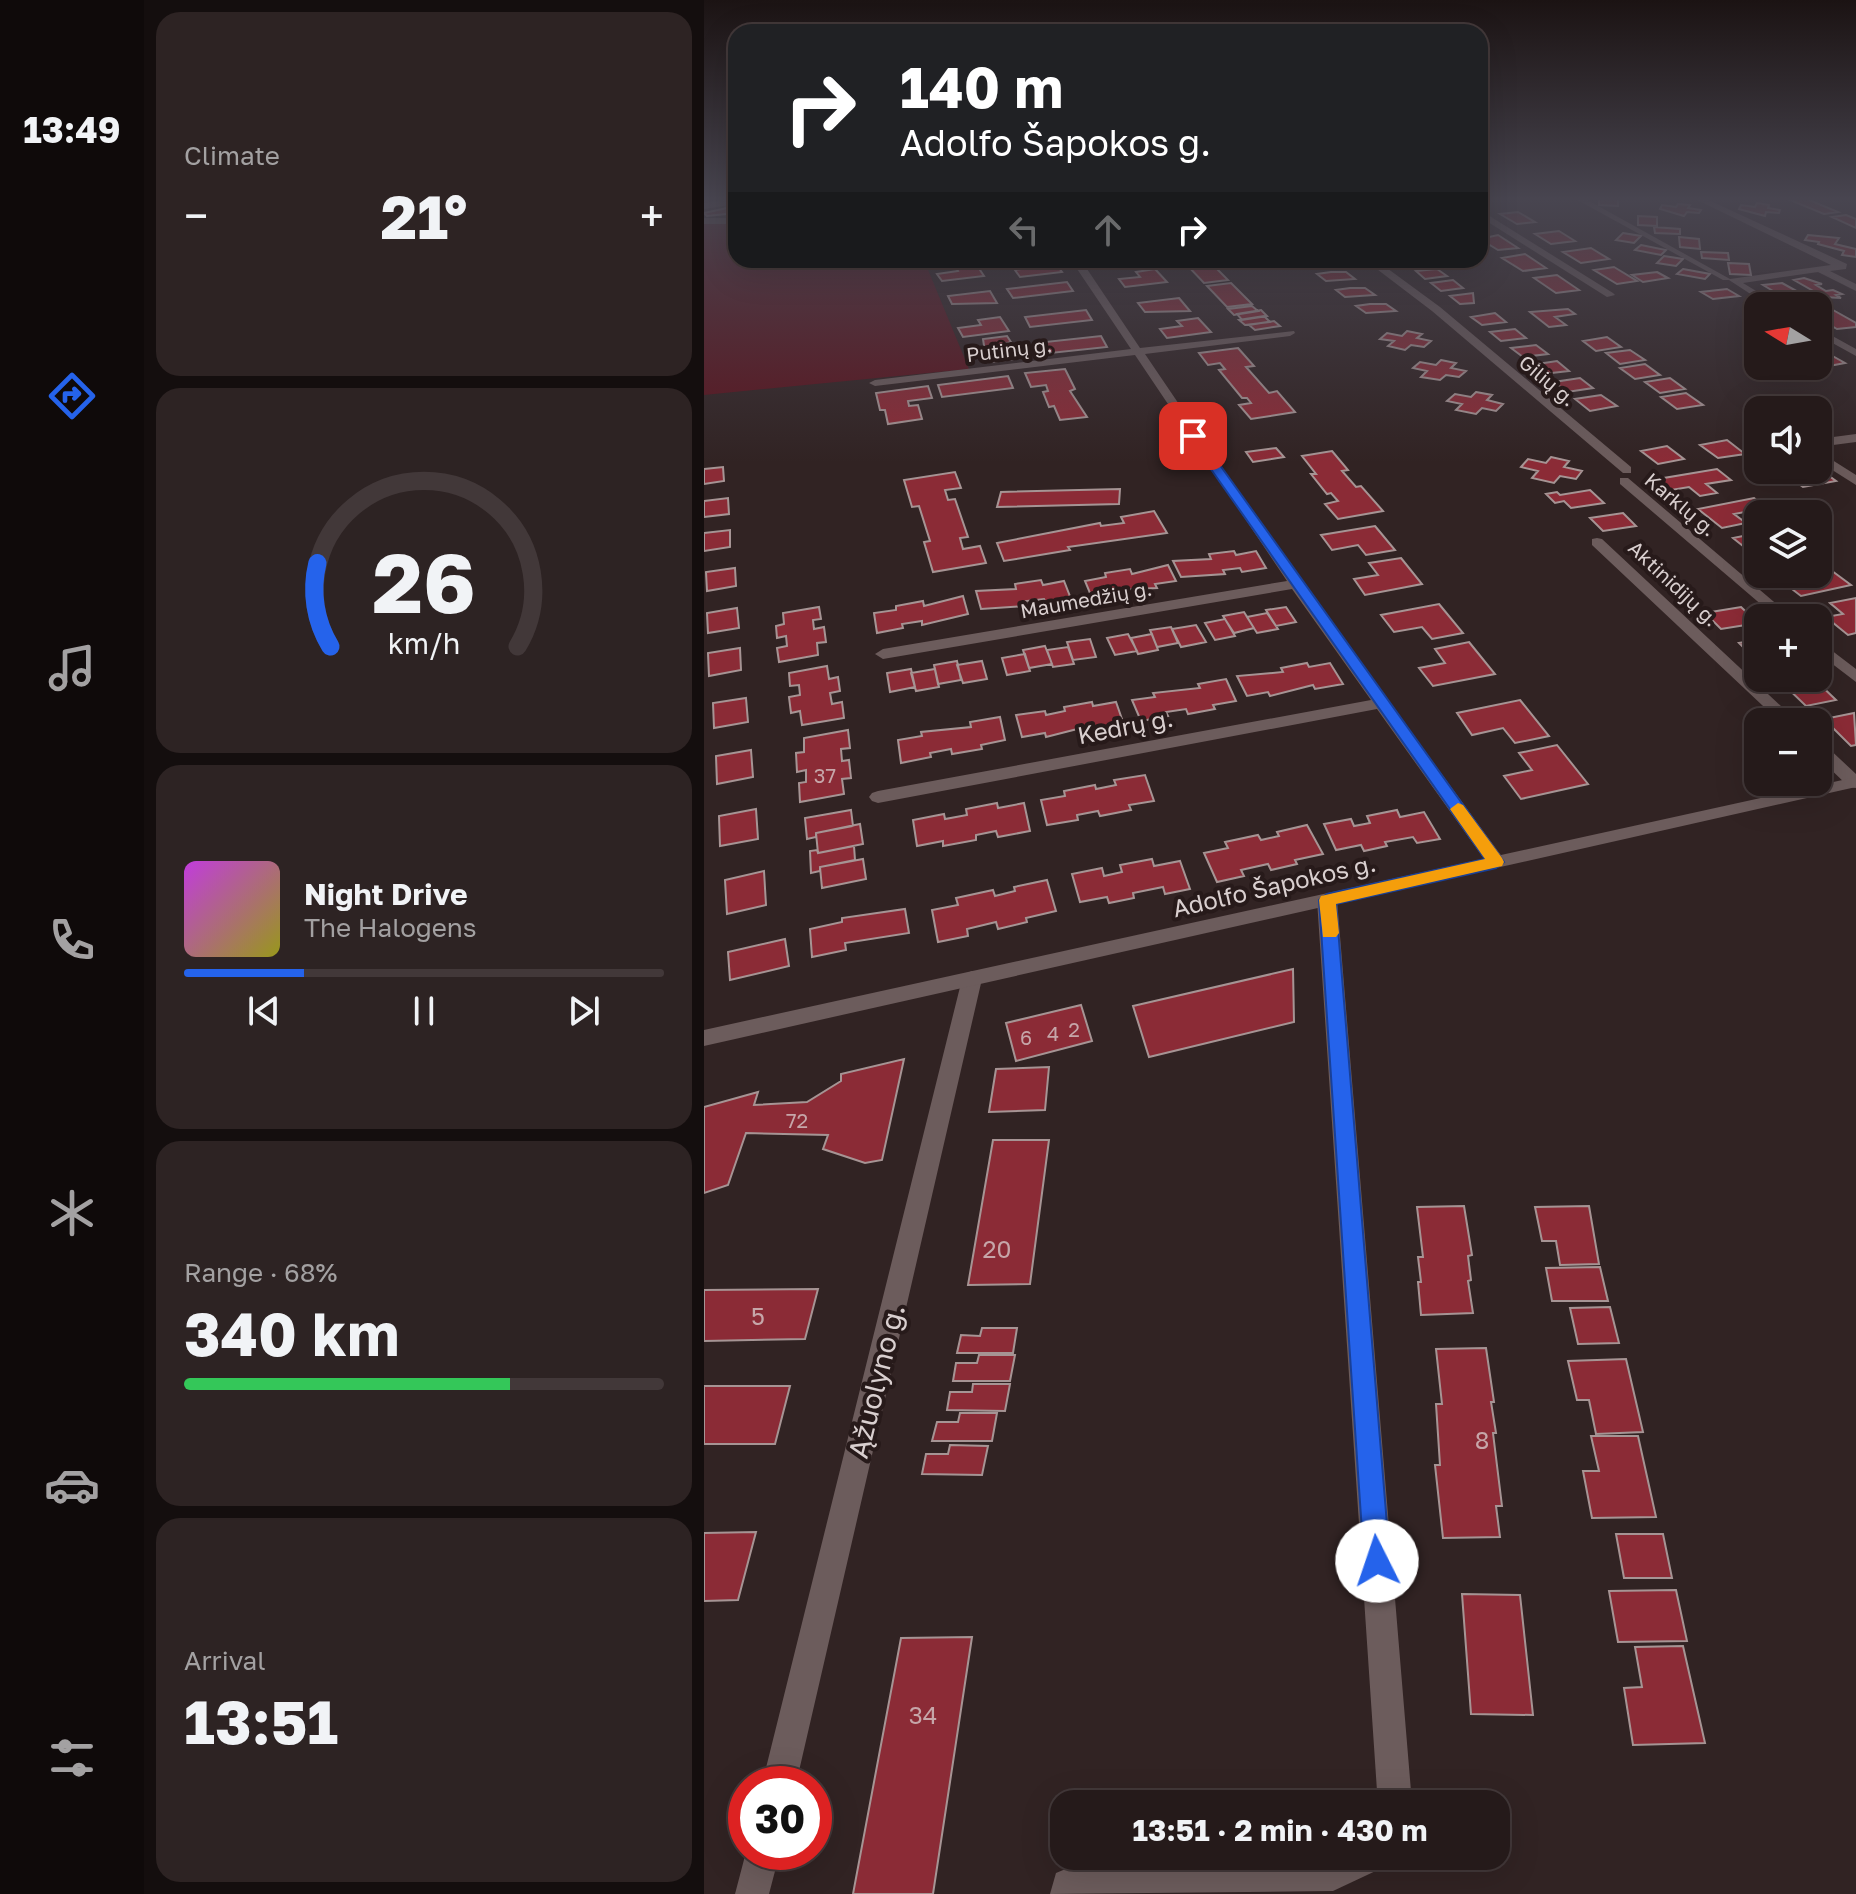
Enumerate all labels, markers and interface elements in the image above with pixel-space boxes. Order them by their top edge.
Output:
text: 140 m [900,53,1063,120]
icon: right [768,56,872,160]
text: 13:49 [23,108,121,151]
text: Adolfo Šapokos g. [900,121,1211,164]
text: Climate [184,140,280,171]
text: 21° [381,180,467,252]
text: − [184,189,208,242]
text: + [640,189,664,242]
icon: left [1002,208,1046,252]
icon: ahead [1086,208,1130,252]
icon: right [1170,208,1214,252]
north arrow [1744,292,1832,380]
map controls [1744,292,1832,796]
street label: Putinų g. [965,332,1053,366]
street label: Gilių g. [1515,349,1581,411]
icon: directions [44,368,100,424]
button: sound [1744,396,1832,484]
pin [1159,402,1227,470]
icon: arrive [1171,414,1215,458]
street label: Karklų g. [1640,467,1722,541]
button: layers [1744,500,1832,588]
text: 26 [372,530,476,630]
street label: Aktinidijų g. [1624,535,1724,631]
street label: Maumedžių g. [1018,576,1154,622]
button: + [1744,604,1832,692]
text: km/h [388,626,460,660]
icon: music [44,640,100,696]
street label: Kedrų g. [1075,703,1175,749]
button: − [1744,708,1832,796]
house number: 37 [814,763,836,787]
street label: Adolfo Šapokos g. [1170,848,1378,922]
text: Night Drive [304,876,468,912]
icon: phone [44,912,100,968]
text: The Halogens [304,912,477,943]
icon: previous [242,989,286,1033]
icon: pause [402,989,446,1033]
icon: next [562,989,606,1033]
house number: 2 [1068,1017,1080,1041]
house number: 4 [1047,1021,1059,1045]
house number: 6 [1020,1025,1032,1049]
house number: 72 [786,1108,808,1132]
icon: climate [44,1185,100,1241]
house number: 20 [983,1234,1011,1263]
text: Range · 68% [184,1257,337,1288]
text: 340 km [184,1297,399,1369]
street label: Ąžuolyno g. [841,1300,911,1462]
house number: 5 [751,1301,765,1330]
house number: 8 [1475,1425,1489,1454]
icon: car [44,1457,100,1513]
position arrow [1335,1519,1419,1603]
text: Arrival [184,1645,265,1676]
text: 13:51 [184,1685,338,1757]
house number: 34 [909,1700,937,1729]
icon: filters [44,1730,100,1786]
speed limit sign: 30 [728,1766,832,1870]
text: 13:51 · 2 min · 430 m [1132,1812,1428,1848]

